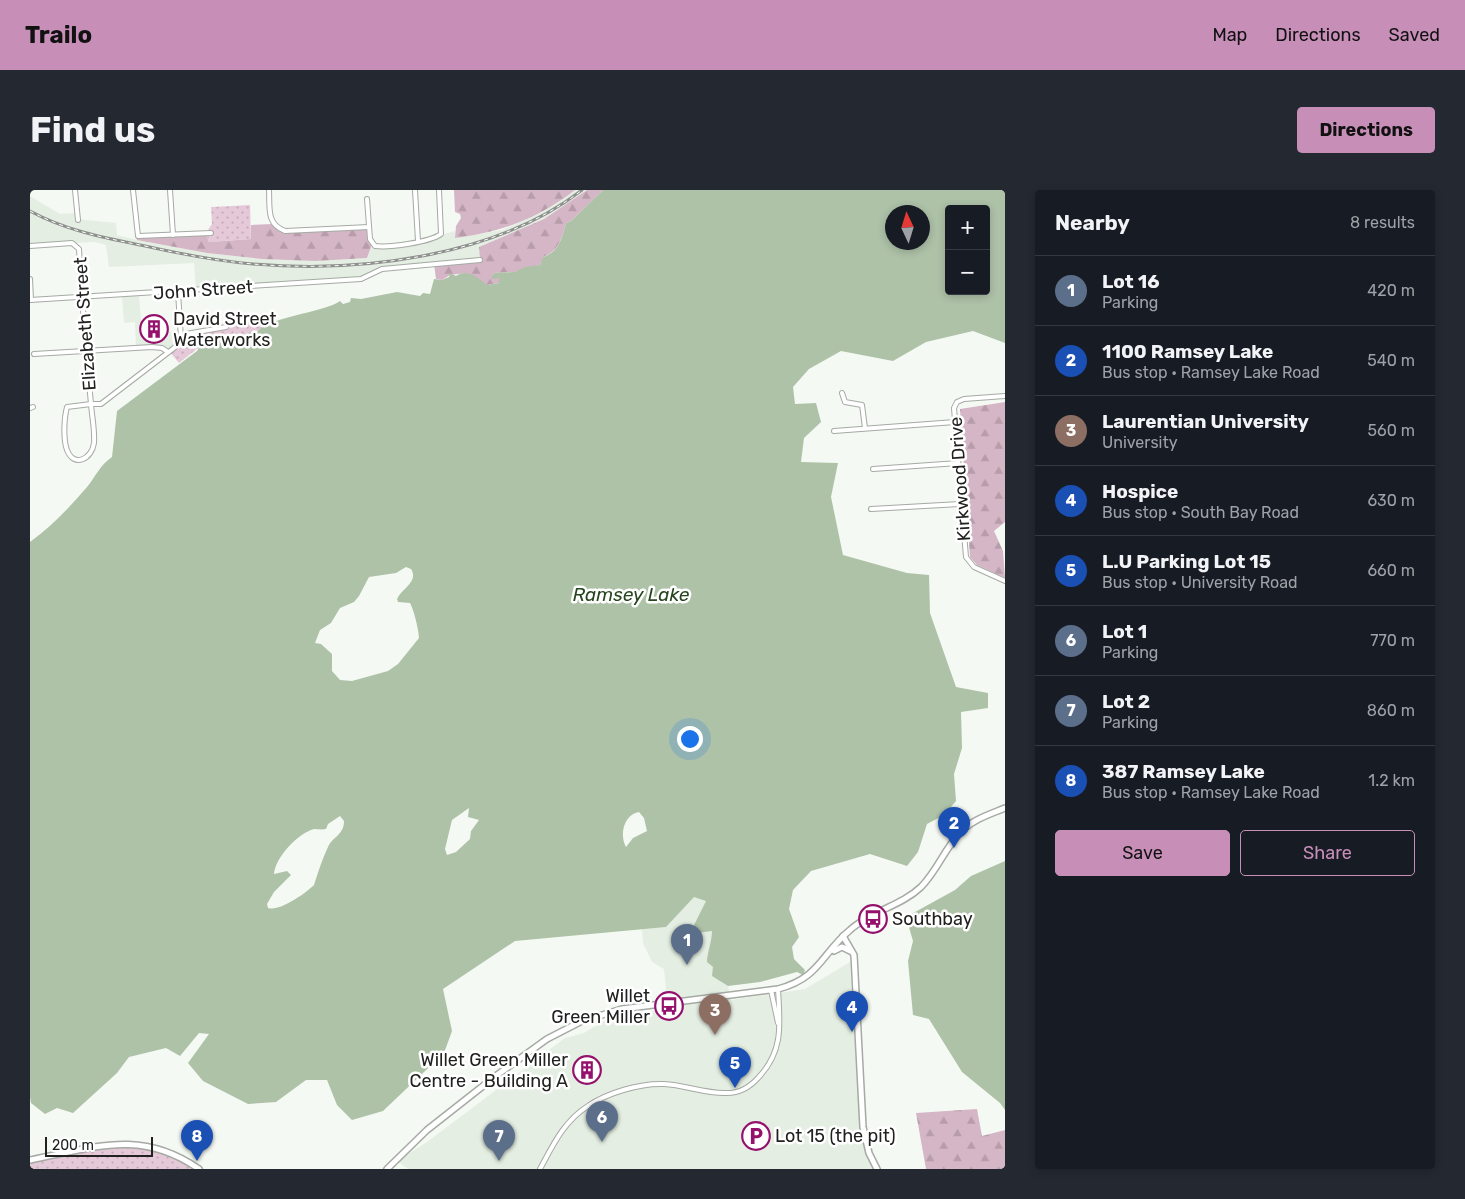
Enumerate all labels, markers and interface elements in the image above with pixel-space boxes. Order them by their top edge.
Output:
text: Trailo [25,21,92,49]
text: Map [1212,24,1247,46]
text: Directions [1275,24,1361,46]
text: Saved [1389,24,1440,46]
button: Directions [1297,107,1435,153]
text: Find us [30,109,155,151]
north arrow [885,205,930,250]
map controls [945,205,990,295]
button: + [945,205,990,250]
text: Nearby [1055,210,1130,235]
text: 8 results [1350,213,1415,232]
button: − [945,250,990,295]
street label: Elizabeth Street [69,256,101,392]
text: Lot 16 [1102,270,1160,293]
street label: John Street [152,276,254,304]
text: 1 [1067,281,1075,300]
text: 420 m [1367,281,1415,300]
text: Parking [1102,293,1158,312]
place label: David Street Waterworks [173,308,277,351]
building icon: David Street Waterworks [139,314,169,344]
text: 1100 Ramsey Lake [1102,340,1273,363]
text: 2 [1066,351,1076,370]
text: 540 m [1367,351,1415,370]
text: Bus stop · Ramsey Lake Road [1102,363,1320,382]
text: Laurentian University [1102,410,1309,433]
street label: Kirkwood Drive [945,416,975,542]
text: 3 [1066,421,1076,440]
text: 560 m [1368,421,1415,440]
text: University [1102,433,1178,452]
text: Hospice [1102,480,1178,503]
text: 4 [1066,491,1076,510]
text: 630 m [1367,491,1415,510]
text: Bus stop · South Bay Road [1102,503,1299,522]
text: L.U Parking Lot 15 [1102,550,1271,573]
text: 5 [1066,561,1076,580]
text: 660 m [1367,561,1415,580]
text: Bus stop · University Road [1102,573,1298,592]
water label: Ramsey Lake [573,583,690,606]
text: Lot 1 [1102,620,1147,643]
text: 6 [1066,631,1076,650]
text: 770 m [1370,631,1415,650]
text: Parking [1102,643,1158,662]
text: Lot 2 [1102,690,1150,713]
text: 7 [1066,701,1076,720]
text: 860 m [1367,701,1415,720]
text: Parking [1102,713,1158,732]
your location [677,726,703,752]
text: 387 Ramsey Lake [1102,760,1265,783]
text: 8 [1066,771,1076,790]
text: 1.2 km [1368,771,1415,790]
text: Bus stop · Ramsey Lake Road [1102,783,1320,802]
pin: 2 [938,807,970,848]
button: Save [1055,830,1230,876]
button: Share [1240,830,1415,876]
bus stop icon: Southbay [858,904,888,934]
place label: Southbay [892,908,973,930]
pin: 1 [671,924,703,965]
place label: Willet Green Miller [551,985,650,1028]
bus stop icon: Willet Green Miller [654,991,684,1021]
pin: 4 [836,991,868,1032]
pin: 3 [699,994,731,1035]
pin: 5 [719,1047,751,1088]
place label: Willet Green Miller Centre - Building A [410,1049,568,1092]
building icon: Willet Green Miller Centre - Building A [572,1055,602,1085]
pin: 6 [586,1101,618,1142]
pin: 8 [181,1120,213,1161]
pin: 7 [483,1120,515,1161]
parking icon: Lot 15 (the pit) [741,1121,771,1151]
place label: Lot 15 (the pit) [775,1125,896,1147]
scale bar [45,1134,152,1157]
text: 200 m [52,1137,94,1154]

